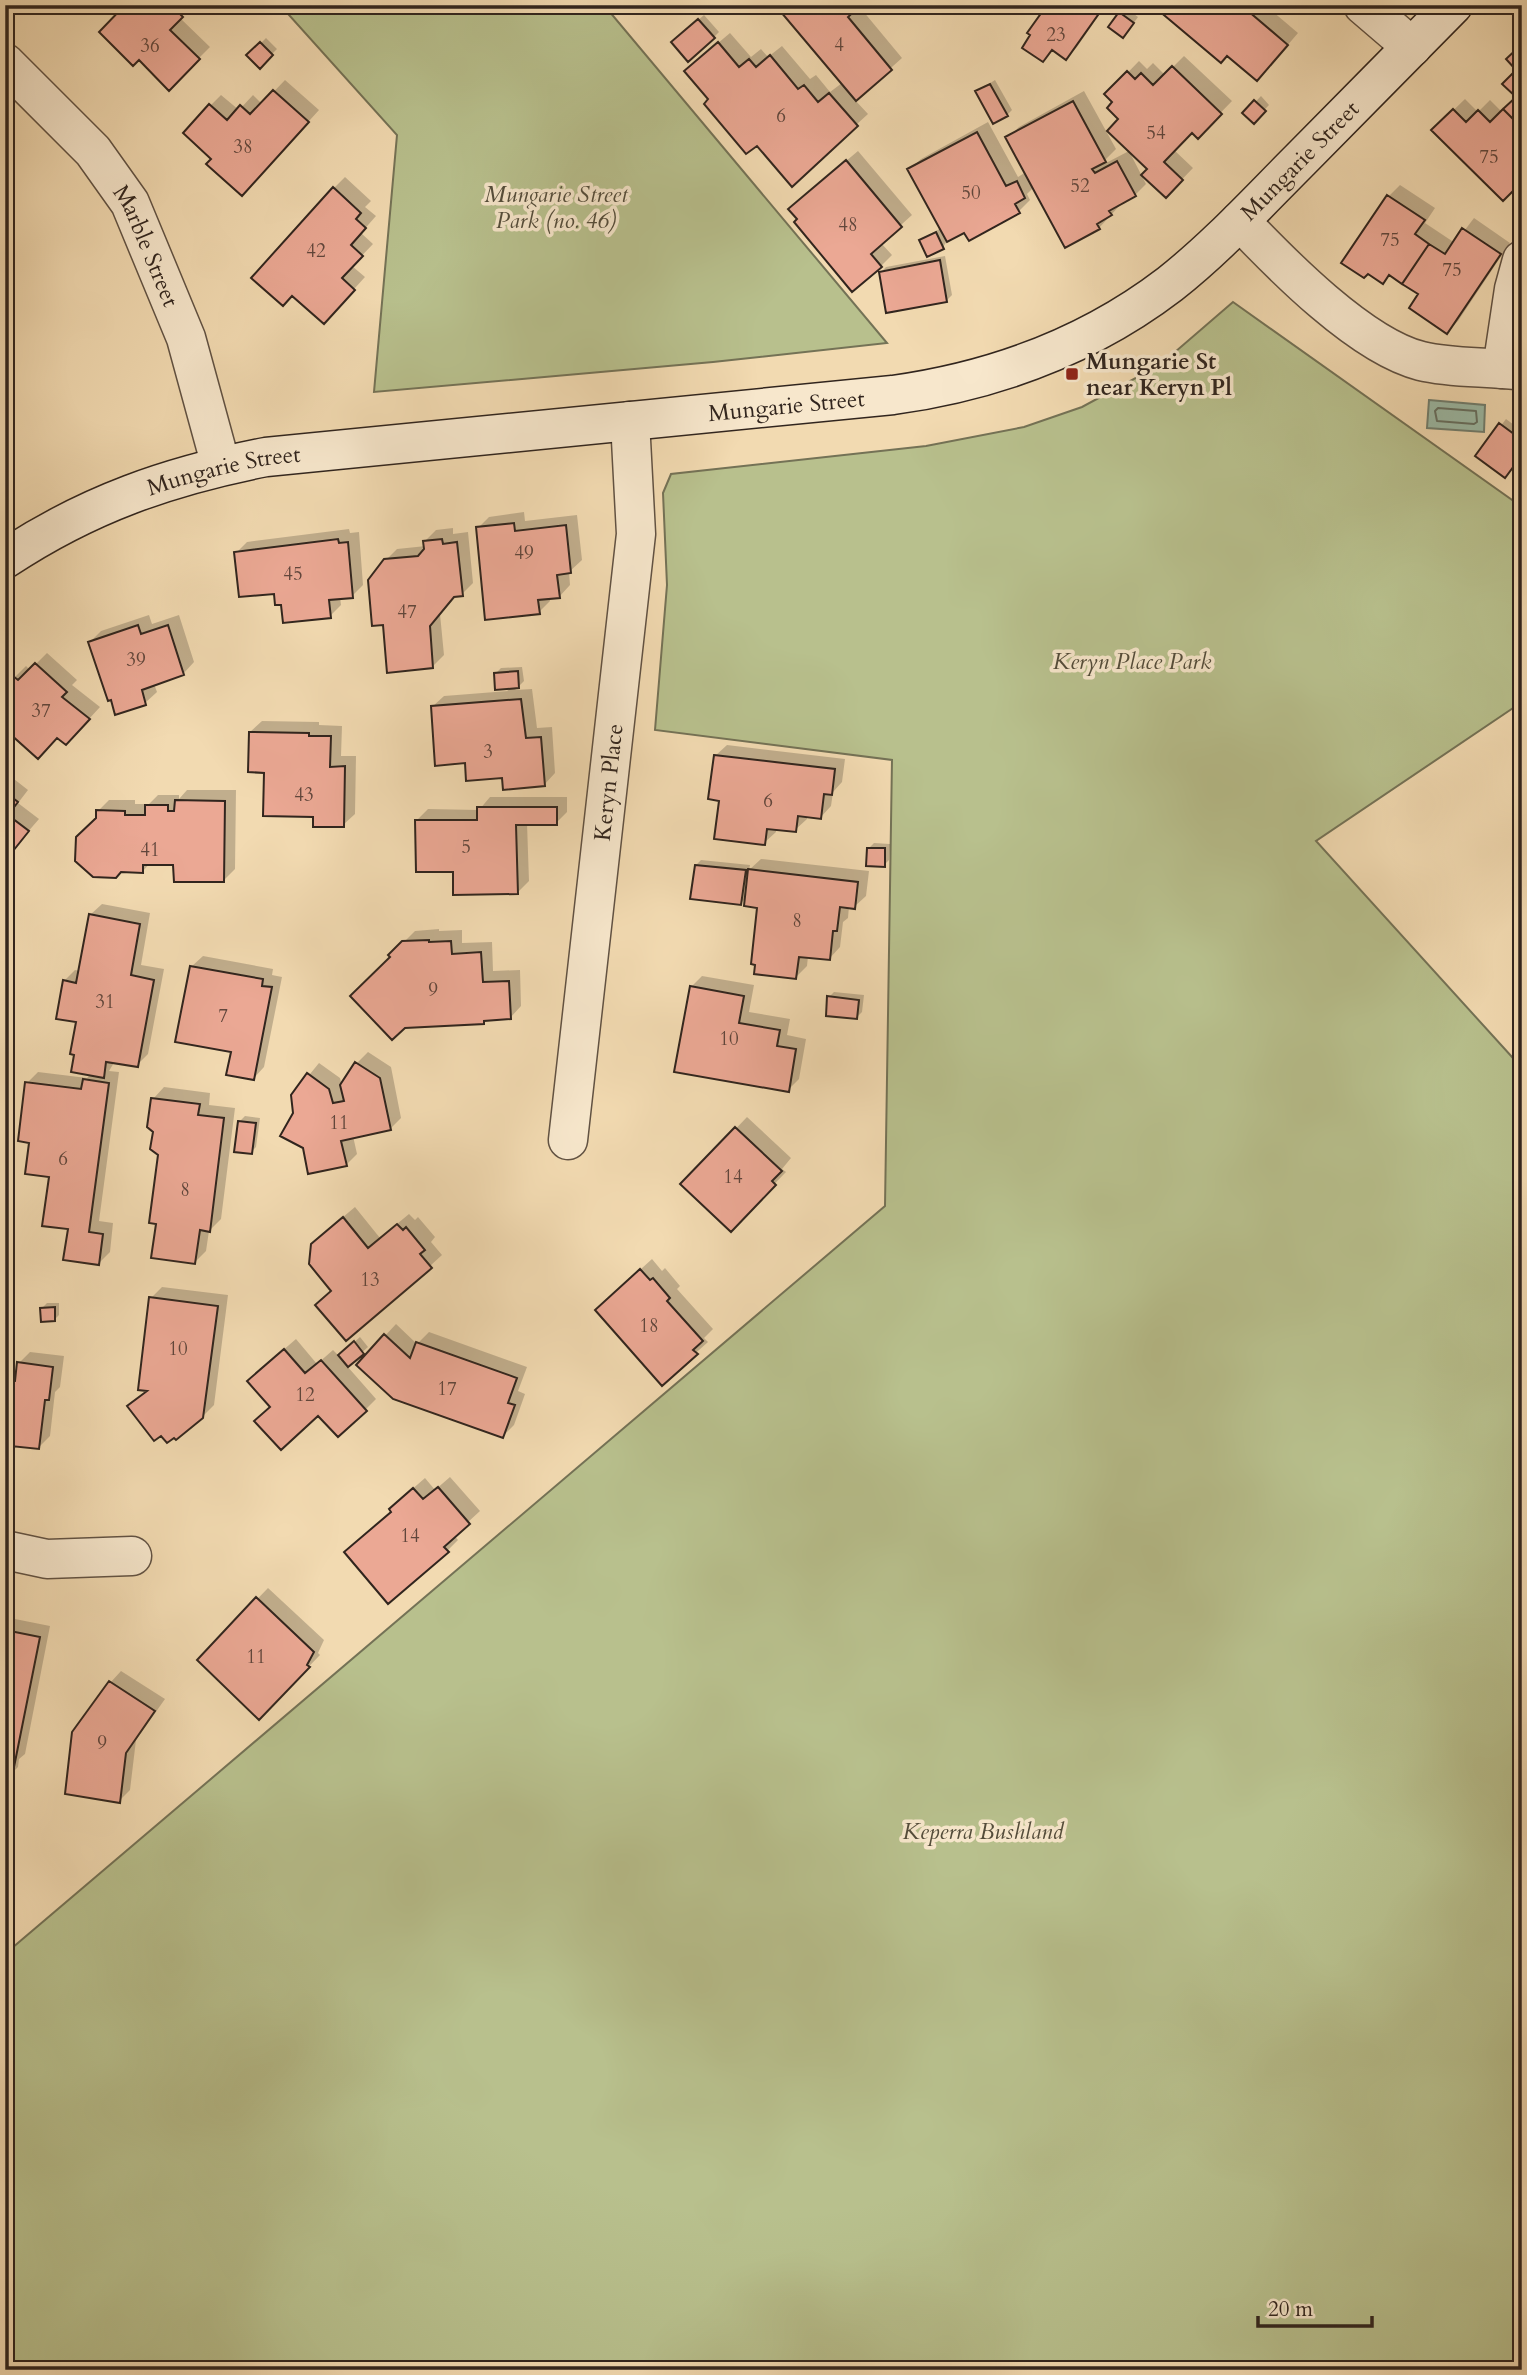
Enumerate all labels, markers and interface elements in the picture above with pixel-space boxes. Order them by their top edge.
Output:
house number: 23 [1046,22,1066,48]
house number: 4 [834,32,844,58]
house number: 36 [140,33,160,59]
street label: Mungarie Street [1234,94,1366,228]
house number: 6 [776,103,786,129]
house number: 54 [1146,120,1166,146]
house number: 38 [233,134,253,160]
house number: 75 [1479,144,1499,170]
house number: 52 [1070,173,1090,199]
street label: Marble Street [106,179,186,312]
park label: Mungarie Street Park (no. 46) [484,179,629,236]
house number: 50 [961,180,981,206]
house number: 48 [838,212,858,238]
house number: 75 [1380,227,1400,253]
house number: 42 [306,238,326,264]
house number: 75 [1442,257,1462,283]
place label: Mungarie St near Keryn Pl [1086,346,1232,403]
marker: Mungarie St near Keryn Pl [1064,366,1080,382]
street label: Mungarie Street [707,383,866,429]
street label: Mungarie Street [143,439,302,503]
house number: 49 [514,540,534,566]
house number: 45 [283,561,303,587]
house number: 47 [397,599,417,625]
park label: Keryn Place Park [1053,646,1212,677]
house number: 39 [126,647,146,673]
house number: 37 [31,698,51,724]
street label: Keryn Place [587,722,631,843]
house number: 3 [483,739,493,765]
house number: 43 [294,782,314,808]
house number: 6 [763,788,773,814]
house number: 5 [461,834,471,860]
house number: 41 [140,837,160,863]
house number: 8 [792,908,802,934]
house number: 9 [428,977,438,1003]
house number: 31 [95,989,115,1015]
house number: 7 [218,1003,228,1029]
house number: 10 [719,1026,739,1052]
house number: 11 [329,1110,349,1136]
house number: 6 [58,1146,68,1172]
house number: 14 [723,1164,743,1190]
house number: 8 [180,1177,190,1203]
house number: 13 [360,1267,380,1293]
house number: 18 [639,1313,659,1339]
house number: 10 [168,1336,188,1362]
house number: 17 [437,1376,457,1402]
house number: 12 [295,1382,315,1408]
house number: 14 [400,1523,420,1549]
house number: 11 [246,1644,266,1670]
house number: 9 [97,1730,107,1756]
park label: Keperra Bushland [902,1816,1064,1847]
scale bar [1258,2284,1371,2328]
text: 20 m [1268,2295,1313,2324]

